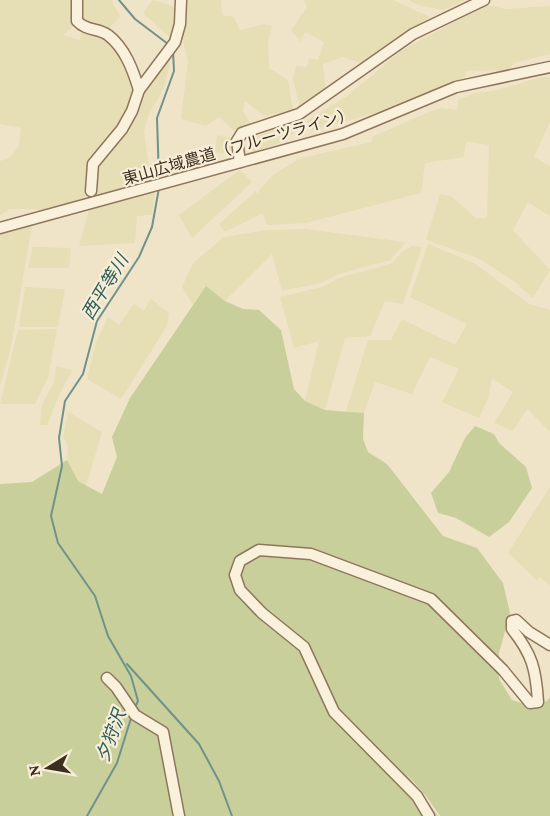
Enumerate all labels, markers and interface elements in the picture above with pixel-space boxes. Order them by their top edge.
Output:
street label: 東山広域農道（フルーツライン） [121,105,356,188]
water label: 西平等川 [78,249,133,323]
water label: 夕狩沢 [92,705,130,765]
north arrow [18,738,78,798]
text: N [24,764,43,778]

